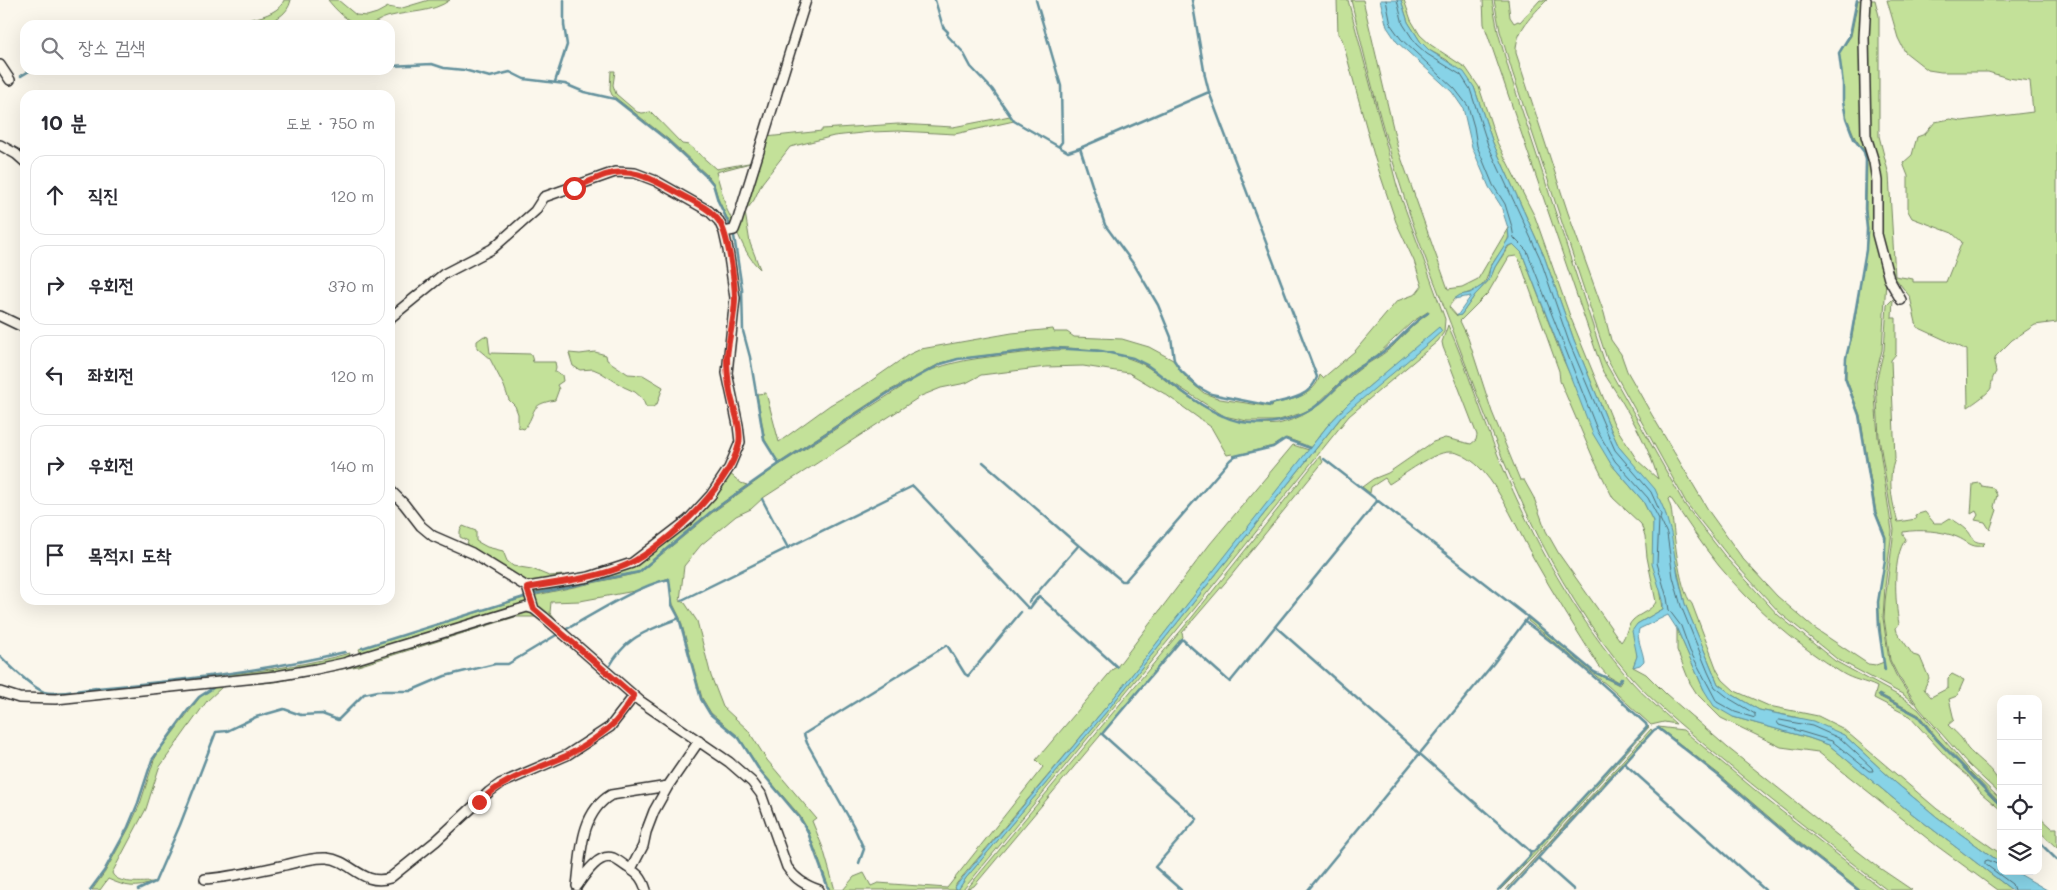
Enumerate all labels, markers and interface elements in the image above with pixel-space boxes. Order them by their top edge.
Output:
search box [20,20,395,75]
icon: search [38,34,66,62]
text: 장소 검색 [78,34,145,59]
text: 10 분 [40,108,87,135]
text: 도보 · 750 m [286,112,375,133]
route start [563,177,586,200]
icon: ahead [41,181,69,209]
text: 직진 [88,182,119,207]
text: 120 m [330,185,374,206]
icon: right [41,271,69,299]
text: 우회전 [88,272,134,297]
text: 370 m [328,275,374,296]
icon: left [41,361,69,389]
text: 좌회전 [88,362,134,387]
text: 120 m [330,365,374,386]
icon: right [41,451,69,479]
text: 우회전 [88,452,134,477]
text: 140 m [330,455,374,476]
icon: arrive [41,541,69,569]
text: 목적지 도착 [88,542,171,567]
map controls [1997,695,2042,875]
button: + [1997,695,2042,740]
button: − [1997,740,2042,785]
button: locate [1997,785,2042,830]
route end [468,791,491,814]
button: layers [1997,830,2042,875]

